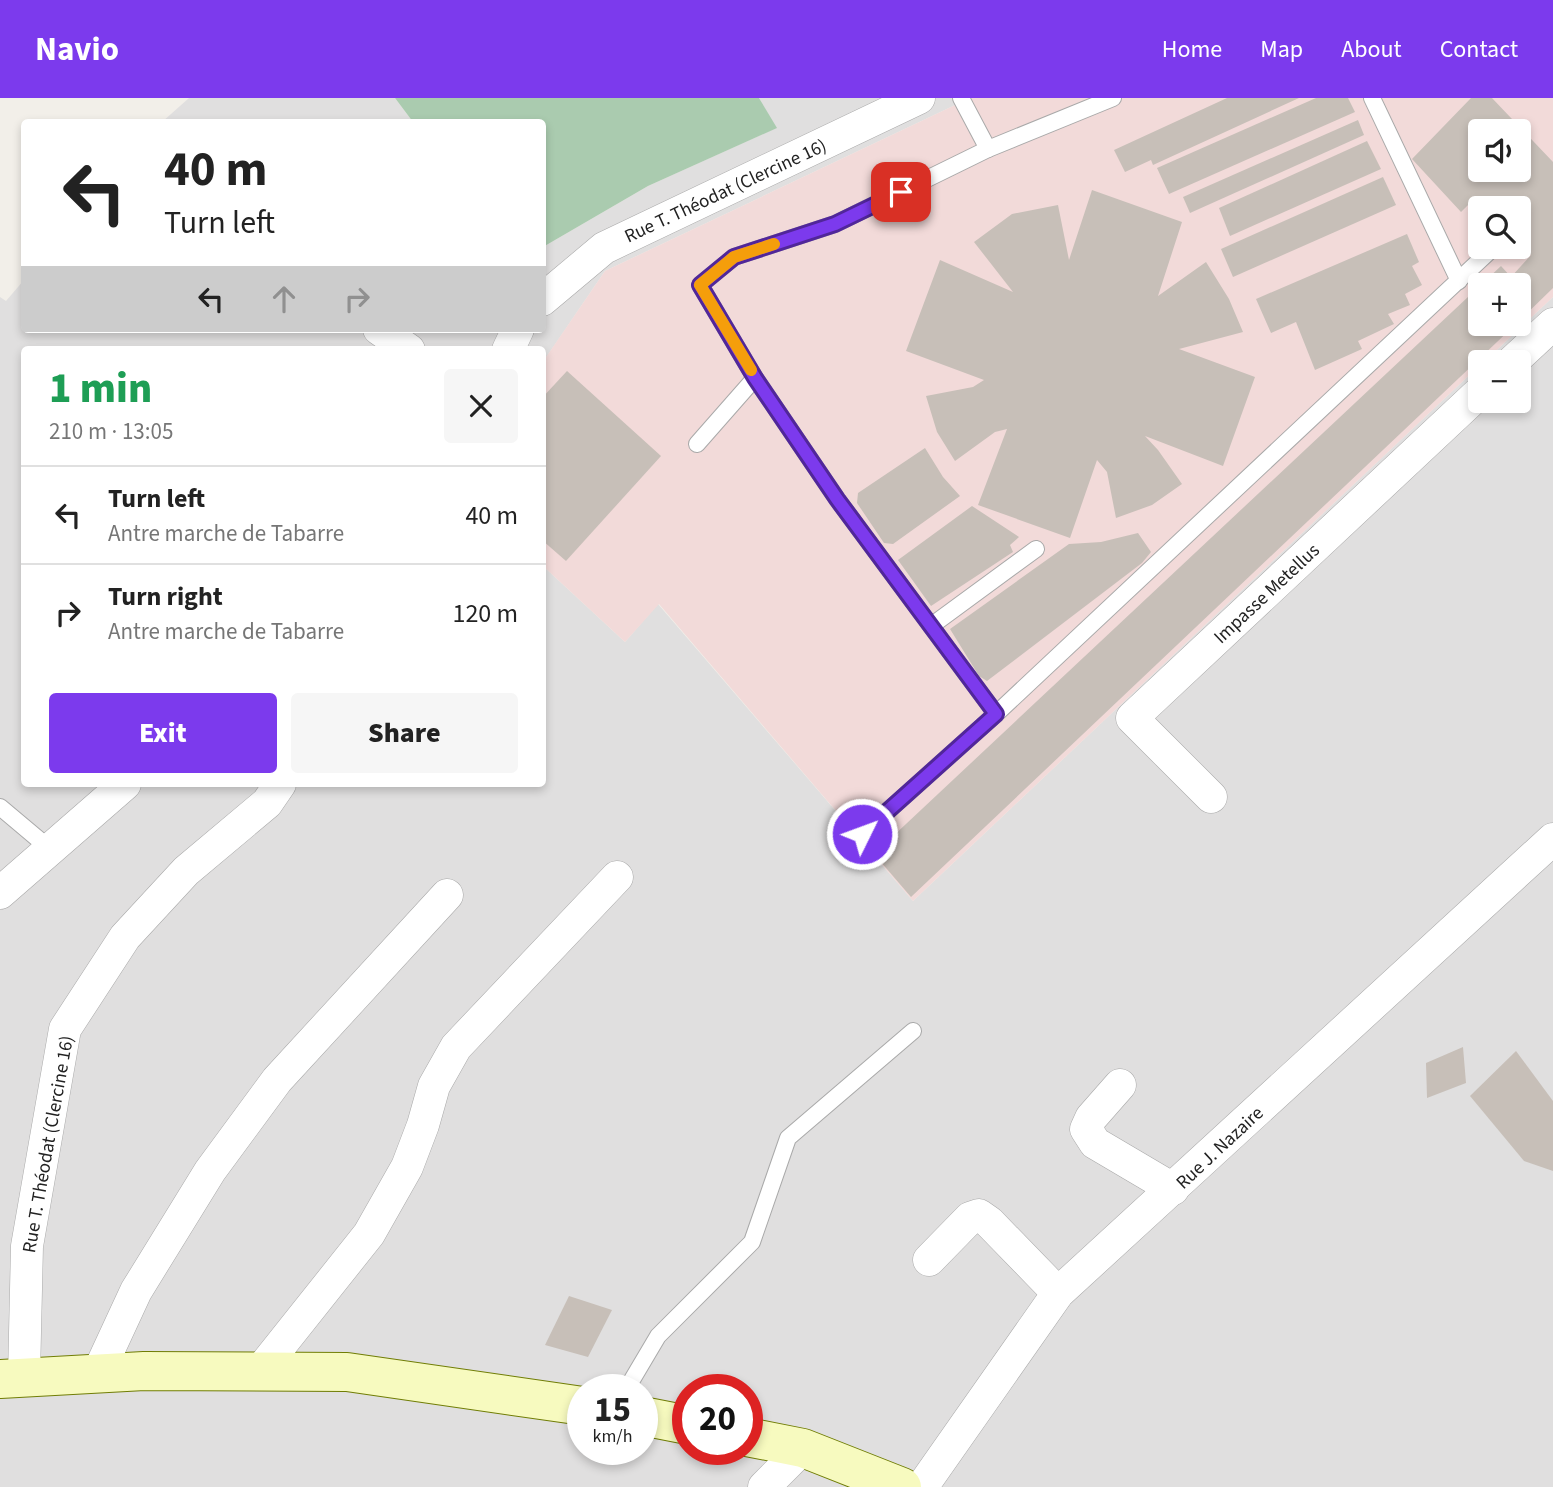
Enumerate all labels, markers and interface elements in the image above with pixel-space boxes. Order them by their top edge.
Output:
text: Navio [35,26,119,73]
text: Home [1162,32,1222,67]
text: Map [1260,32,1303,67]
text: About [1341,32,1402,67]
text: Contact [1440,32,1518,67]
map controls [1468,119,1531,413]
button: sound [1468,119,1531,182]
street label: Rue T. Théodat (Clercine 16) [620,133,831,250]
text: 40 m [164,135,268,205]
icon: left [49,147,140,238]
pin [871,162,931,222]
icon: arrive [882,173,920,211]
button: search [1468,196,1531,259]
text: Turn left [164,200,275,246]
button: + [1468,273,1531,336]
icon: left [192,280,230,318]
icon: ahead [265,280,303,318]
icon: right [338,280,376,318]
button: − [1468,350,1531,413]
text: 1 min [49,359,152,419]
button: close [444,369,518,443]
text: 210 m · 13:05 [49,415,173,448]
text: Turn left [108,480,205,517]
icon: left [49,496,87,534]
text: 40 m [465,497,518,534]
text: Antre marche de Tabarre [108,517,344,550]
street label: Impasse Metellus [1208,538,1326,650]
text: Turn right [108,578,223,615]
icon: right [49,594,87,632]
text: 120 m [452,595,518,632]
text: Antre marche de Tabarre [108,615,344,648]
button: Exit [49,693,277,773]
button: Share [291,693,518,773]
position arrow [825,797,899,871]
street label: Rue T. Théodat (Clercine 16) [16,1033,81,1255]
street label: Rue J. Nazaire [1170,1100,1270,1196]
speed limit sign: 20 [672,1374,763,1465]
text: 15 [594,1385,631,1435]
text: km/h [593,1424,632,1449]

